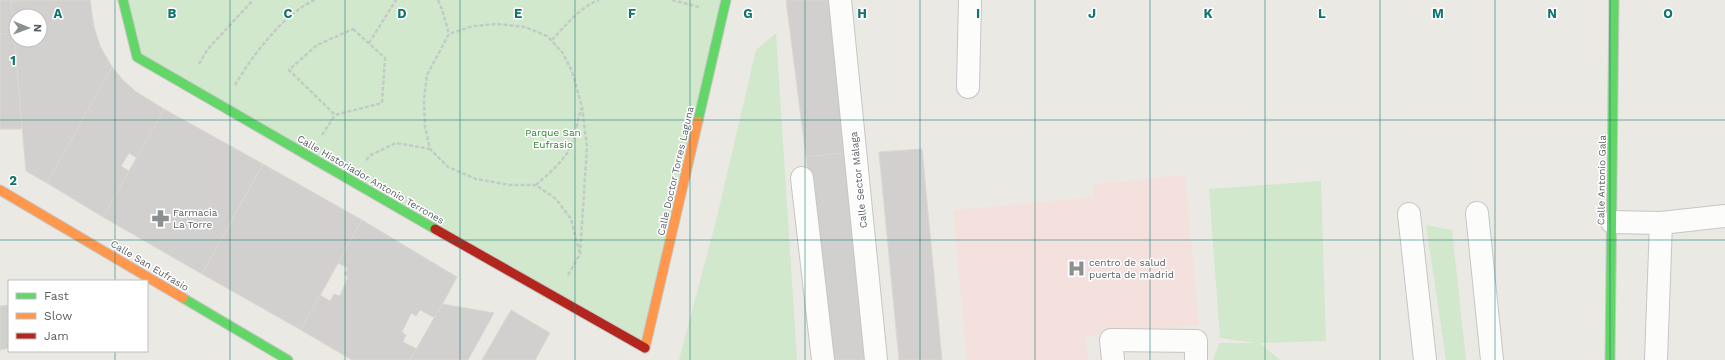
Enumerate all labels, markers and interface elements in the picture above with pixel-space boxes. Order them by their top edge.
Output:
text: A [54,6,63,21]
text: B [168,6,177,21]
text: C [284,6,293,21]
text: D [397,6,407,21]
text: E [514,6,522,21]
text: F [628,6,636,21]
text: G [743,6,753,21]
text: H [857,6,867,21]
text: I [976,6,980,21]
text: J [1088,6,1096,21]
text: K [1203,6,1213,21]
text: L [1318,6,1326,21]
text: M [1432,6,1444,21]
text: N [1547,6,1557,21]
text: O [1663,6,1673,21]
north arrow [8,8,48,48]
text: N [31,24,44,32]
text: 1 [10,53,16,68]
street label: Calle Doctor Torres Laguna [655,105,696,237]
park label: Parque San Eufrasio [525,127,581,150]
street label: Calle Sector Málaga [848,131,869,229]
street label: Calle Historiador Antonio Terrones [295,133,446,226]
street label: Calle Antonio Gala [1595,134,1608,225]
text: 2 [9,173,17,188]
place label: Farmacia La Torre [173,207,218,230]
pharmacy icon: Farmacia La Torre [150,208,170,228]
street label: Calle San Eufrasio [109,238,191,293]
place label: centro de salud puerta de madrid [1089,257,1174,280]
hospital icon: centro de salud puerta de madrid [1066,258,1086,278]
legend [8,280,148,352]
text: Fast [44,289,69,303]
text: Slow [44,309,72,323]
text: Jam [44,329,69,343]

